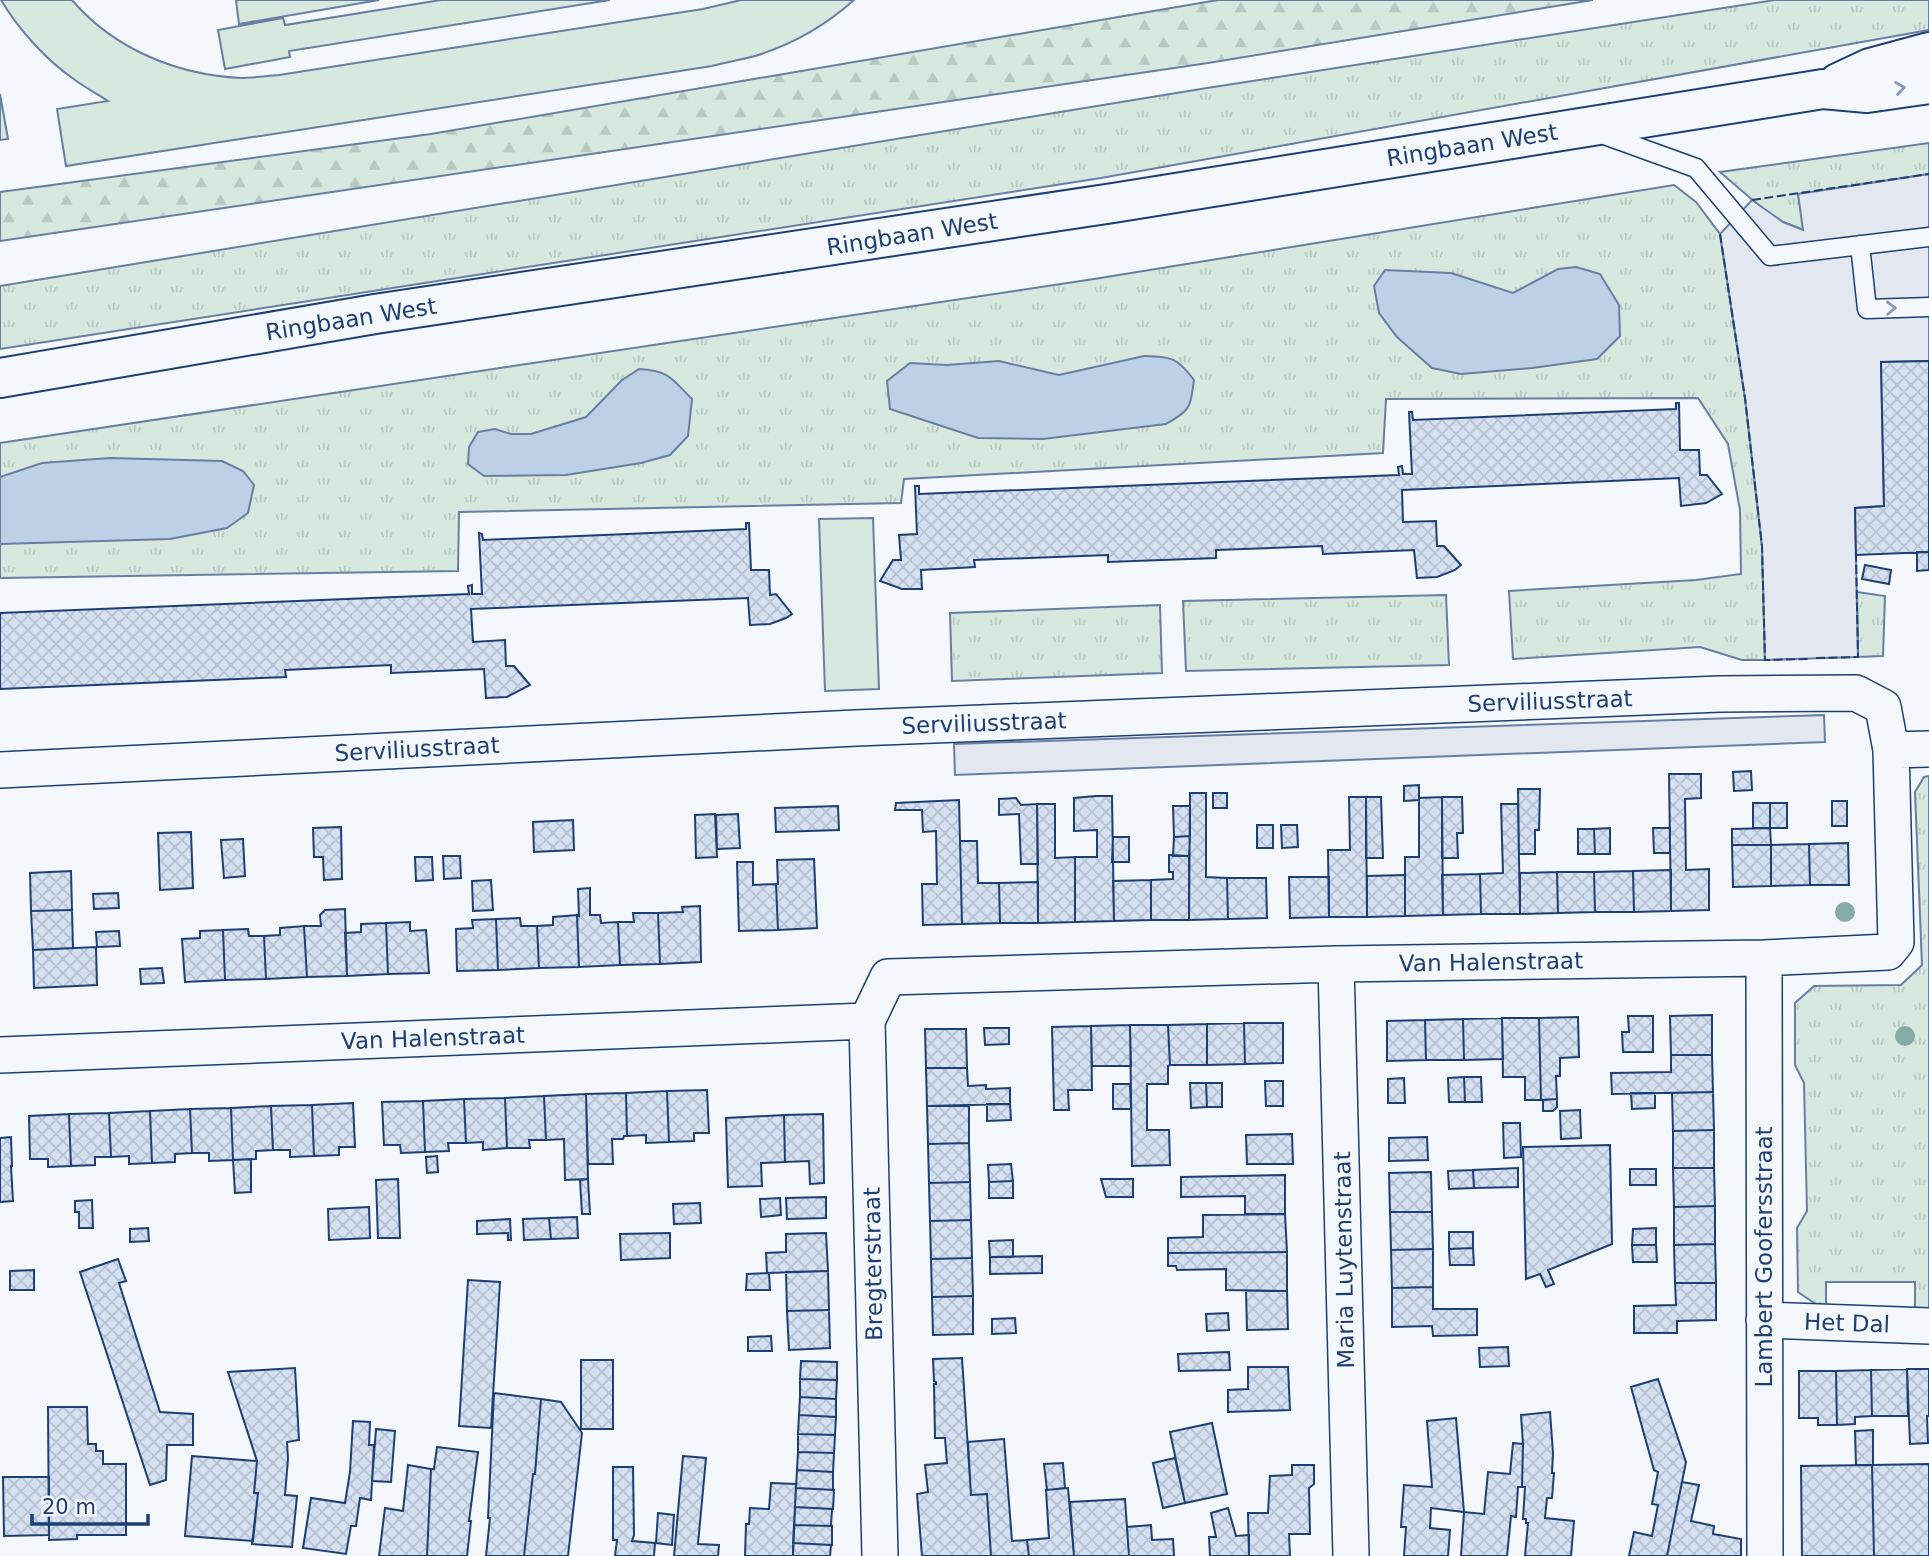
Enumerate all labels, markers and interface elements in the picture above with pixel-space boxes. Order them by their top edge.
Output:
one-way arrow [1895,81,1906,96]
street label: Ringbaan West [1385,119,1559,171]
street label: Ringbaan West [825,208,999,260]
street label: Ringbaan West [264,293,438,345]
one-way arrow [1885,301,1896,316]
street label: Serviliusstraat [1467,685,1633,717]
street label: Serviliusstraat [901,707,1067,739]
street label: Serviliusstraat [334,732,500,766]
street label: Van Halenstraat [1399,947,1583,977]
street label: Van Halenstraat [341,1022,525,1054]
street label: Lambert Goofersstraat [1751,1126,1777,1388]
street label: Maria Luytenstraat [1329,1151,1359,1369]
street label: Bregterstraat [859,1187,887,1341]
street label: Het Dal [1804,1309,1890,1337]
scale bar [32,1482,147,1526]
text: 20 m [42,1495,96,1519]

